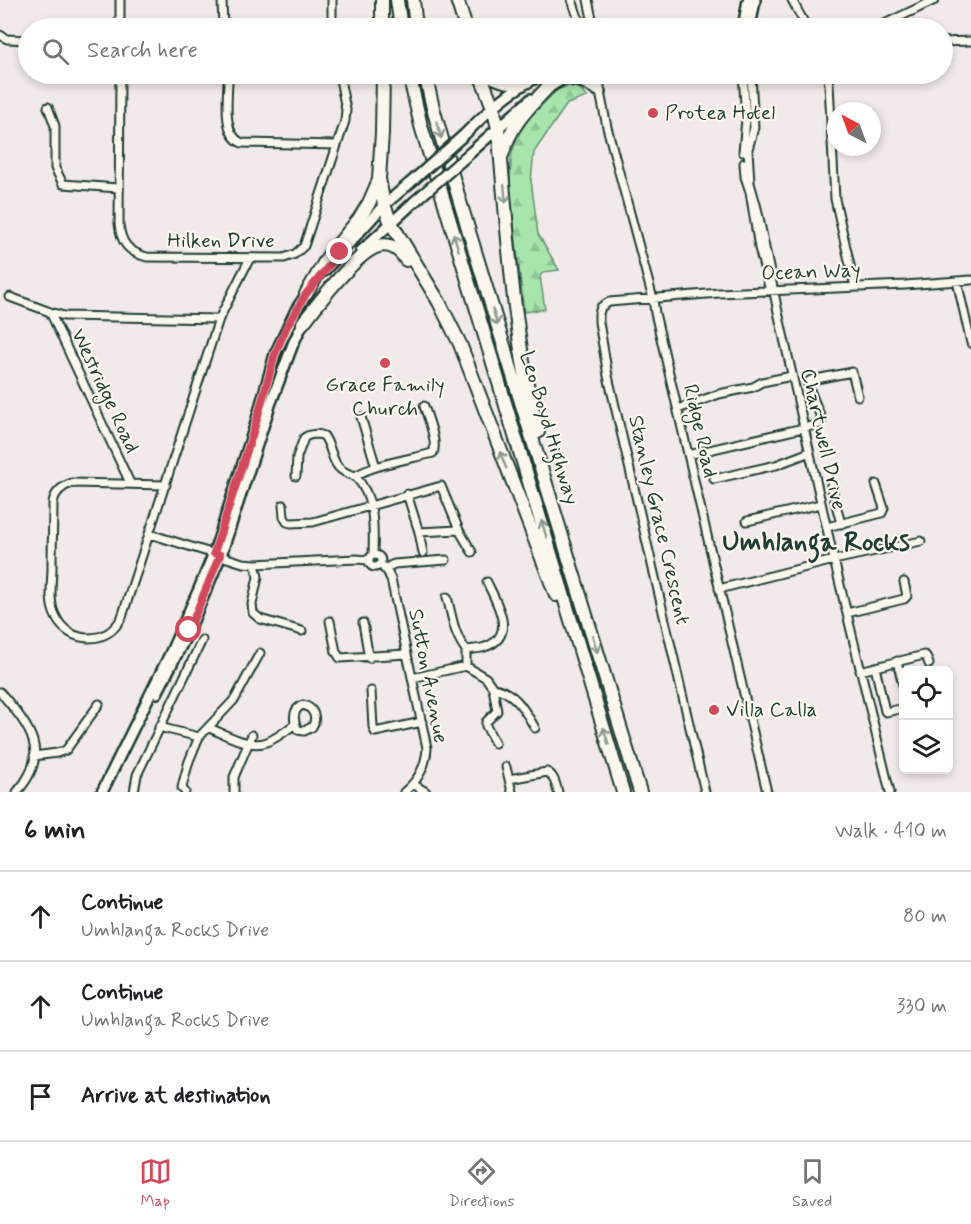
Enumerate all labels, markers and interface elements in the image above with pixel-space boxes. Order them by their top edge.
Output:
search box [18,18,953,84]
icon: search [39,35,72,68]
text: Search here [87,37,198,65]
place label: Protea Hotel [665,99,775,127]
north arrow [827,102,881,156]
marker: Protea Hotel [646,106,660,120]
one-way arrow [434,120,445,139]
one-way arrow [500,184,511,204]
street label: Hilken Drive [167,227,275,255]
one-way arrow [450,233,461,252]
route end [326,238,352,264]
street label: Ocean Way [761,256,861,288]
one-way arrow [490,307,501,326]
street label: Westridge Road [63,324,146,458]
street label: Leo Boyd Highway [510,348,586,509]
marker: Grace Family Church [378,356,392,370]
street label: Chartwell Drive [793,365,853,513]
place label: Grace Family Church [325,371,445,423]
street label: Ridge Road [675,381,724,481]
street label: Stanley Grace Crescent [621,412,697,628]
one-way arrow [497,451,508,470]
one-way arrow [538,520,549,539]
district label: Umhlanga Rocks [722,525,910,563]
street label: Sutton Avenue [401,606,455,746]
route start [175,616,201,642]
one-way arrow [590,634,601,653]
map controls [899,666,953,774]
button: locate [899,666,953,720]
place label: Villa Calla [726,696,817,724]
marker: Villa Calla [707,703,721,717]
button: layers [899,720,953,774]
one-way arrow [600,727,611,746]
text: 6 min [24,814,86,848]
text: Walk · 410 m [835,818,947,845]
text: Continue [81,889,163,917]
icon: ahead [24,900,57,933]
text: 80 m [903,903,947,930]
text: Umhlanga Rocks Drive [81,917,269,944]
text: Continue [81,979,163,1007]
icon: ahead [24,990,57,1023]
text: 330 m [896,993,947,1020]
text: Umhlanga Rocks Drive [81,1007,269,1034]
icon: arrive [24,1080,57,1113]
text: Arrive at destination [81,1082,271,1110]
tab: Map [139,1155,172,1212]
tab: Directions [449,1155,515,1212]
tab: Saved [792,1155,832,1212]

